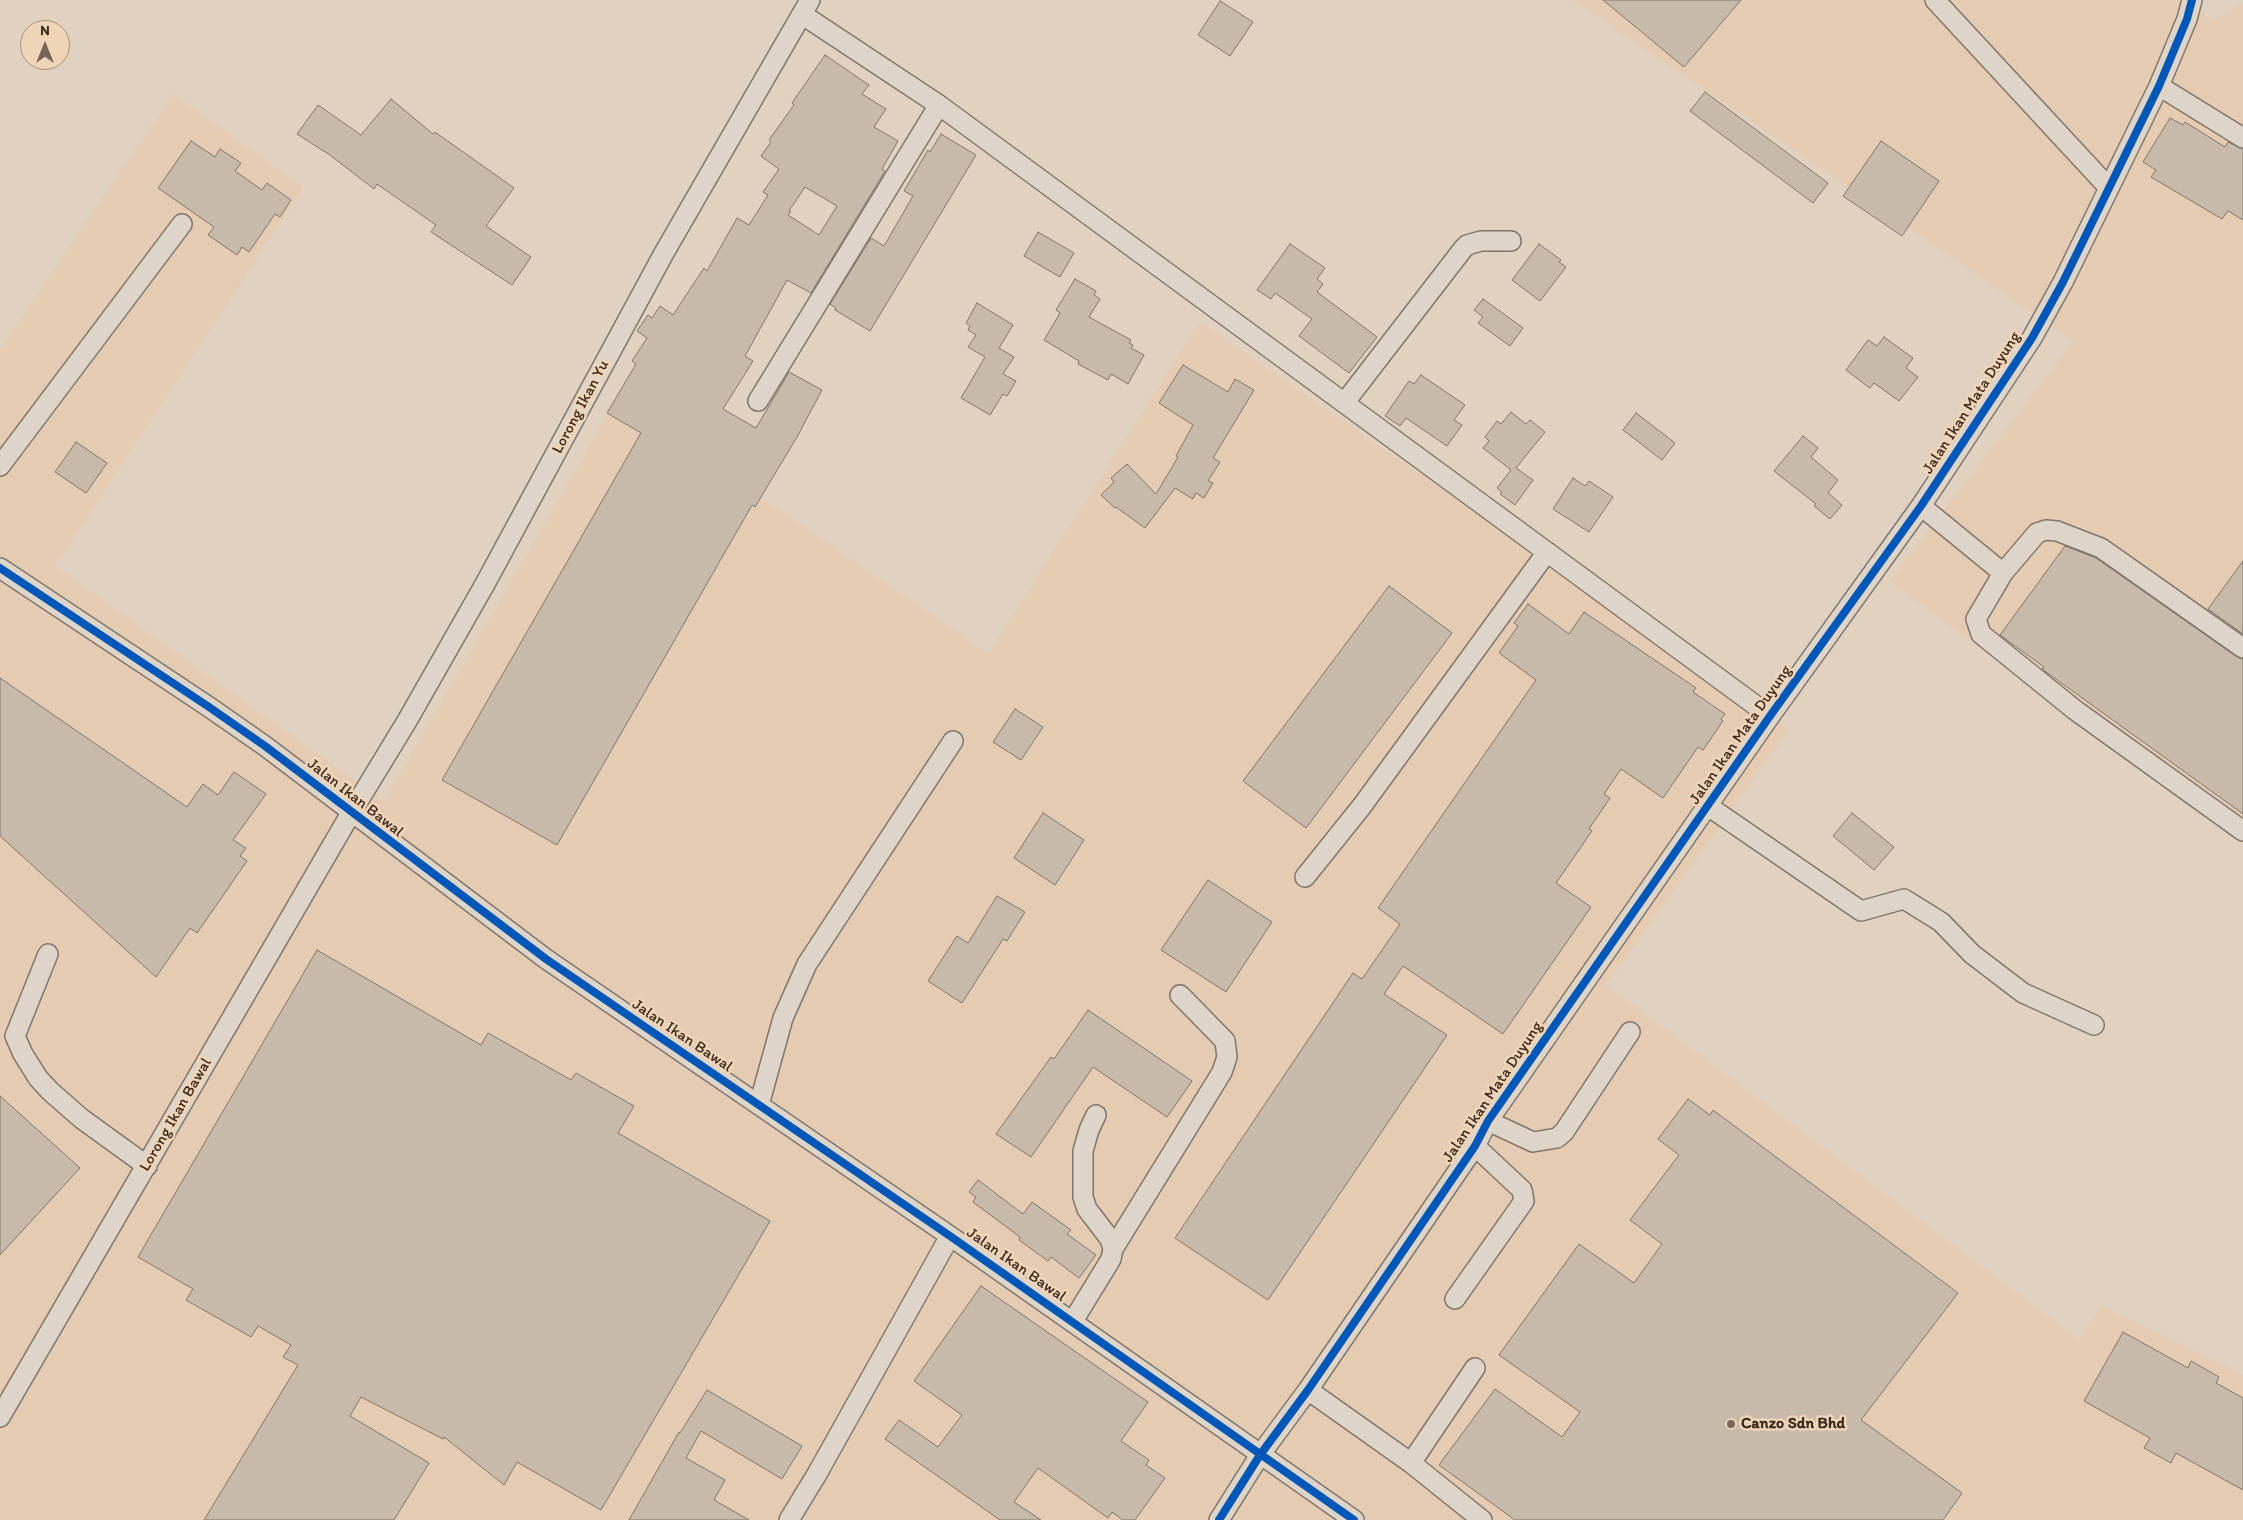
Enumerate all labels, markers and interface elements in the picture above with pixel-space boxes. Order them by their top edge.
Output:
north arrow [20,20,70,70]
text: N [40,22,50,39]
street label: Jalan Ikan Mata Duyung [1919,328,2025,478]
street label: Lorong Ikan Yu [548,357,614,457]
street label: Jalan Ikan Mata Duyung [1686,662,1796,808]
street label: Jalan Ikan Bawal [303,754,407,842]
street label: Jalan Ikan Bawal [628,995,736,1077]
street label: Jalan Ikan Mata Duyung [1439,1018,1547,1166]
street label: Lorong Ikan Bawal [136,1055,216,1175]
street label: Jalan Ikan Bawal [963,1224,1069,1306]
place label: Canzo Sdn Bhd [1741,1414,1845,1434]
marker: Canzo Sdn Bhd [1725,1418,1737,1430]

